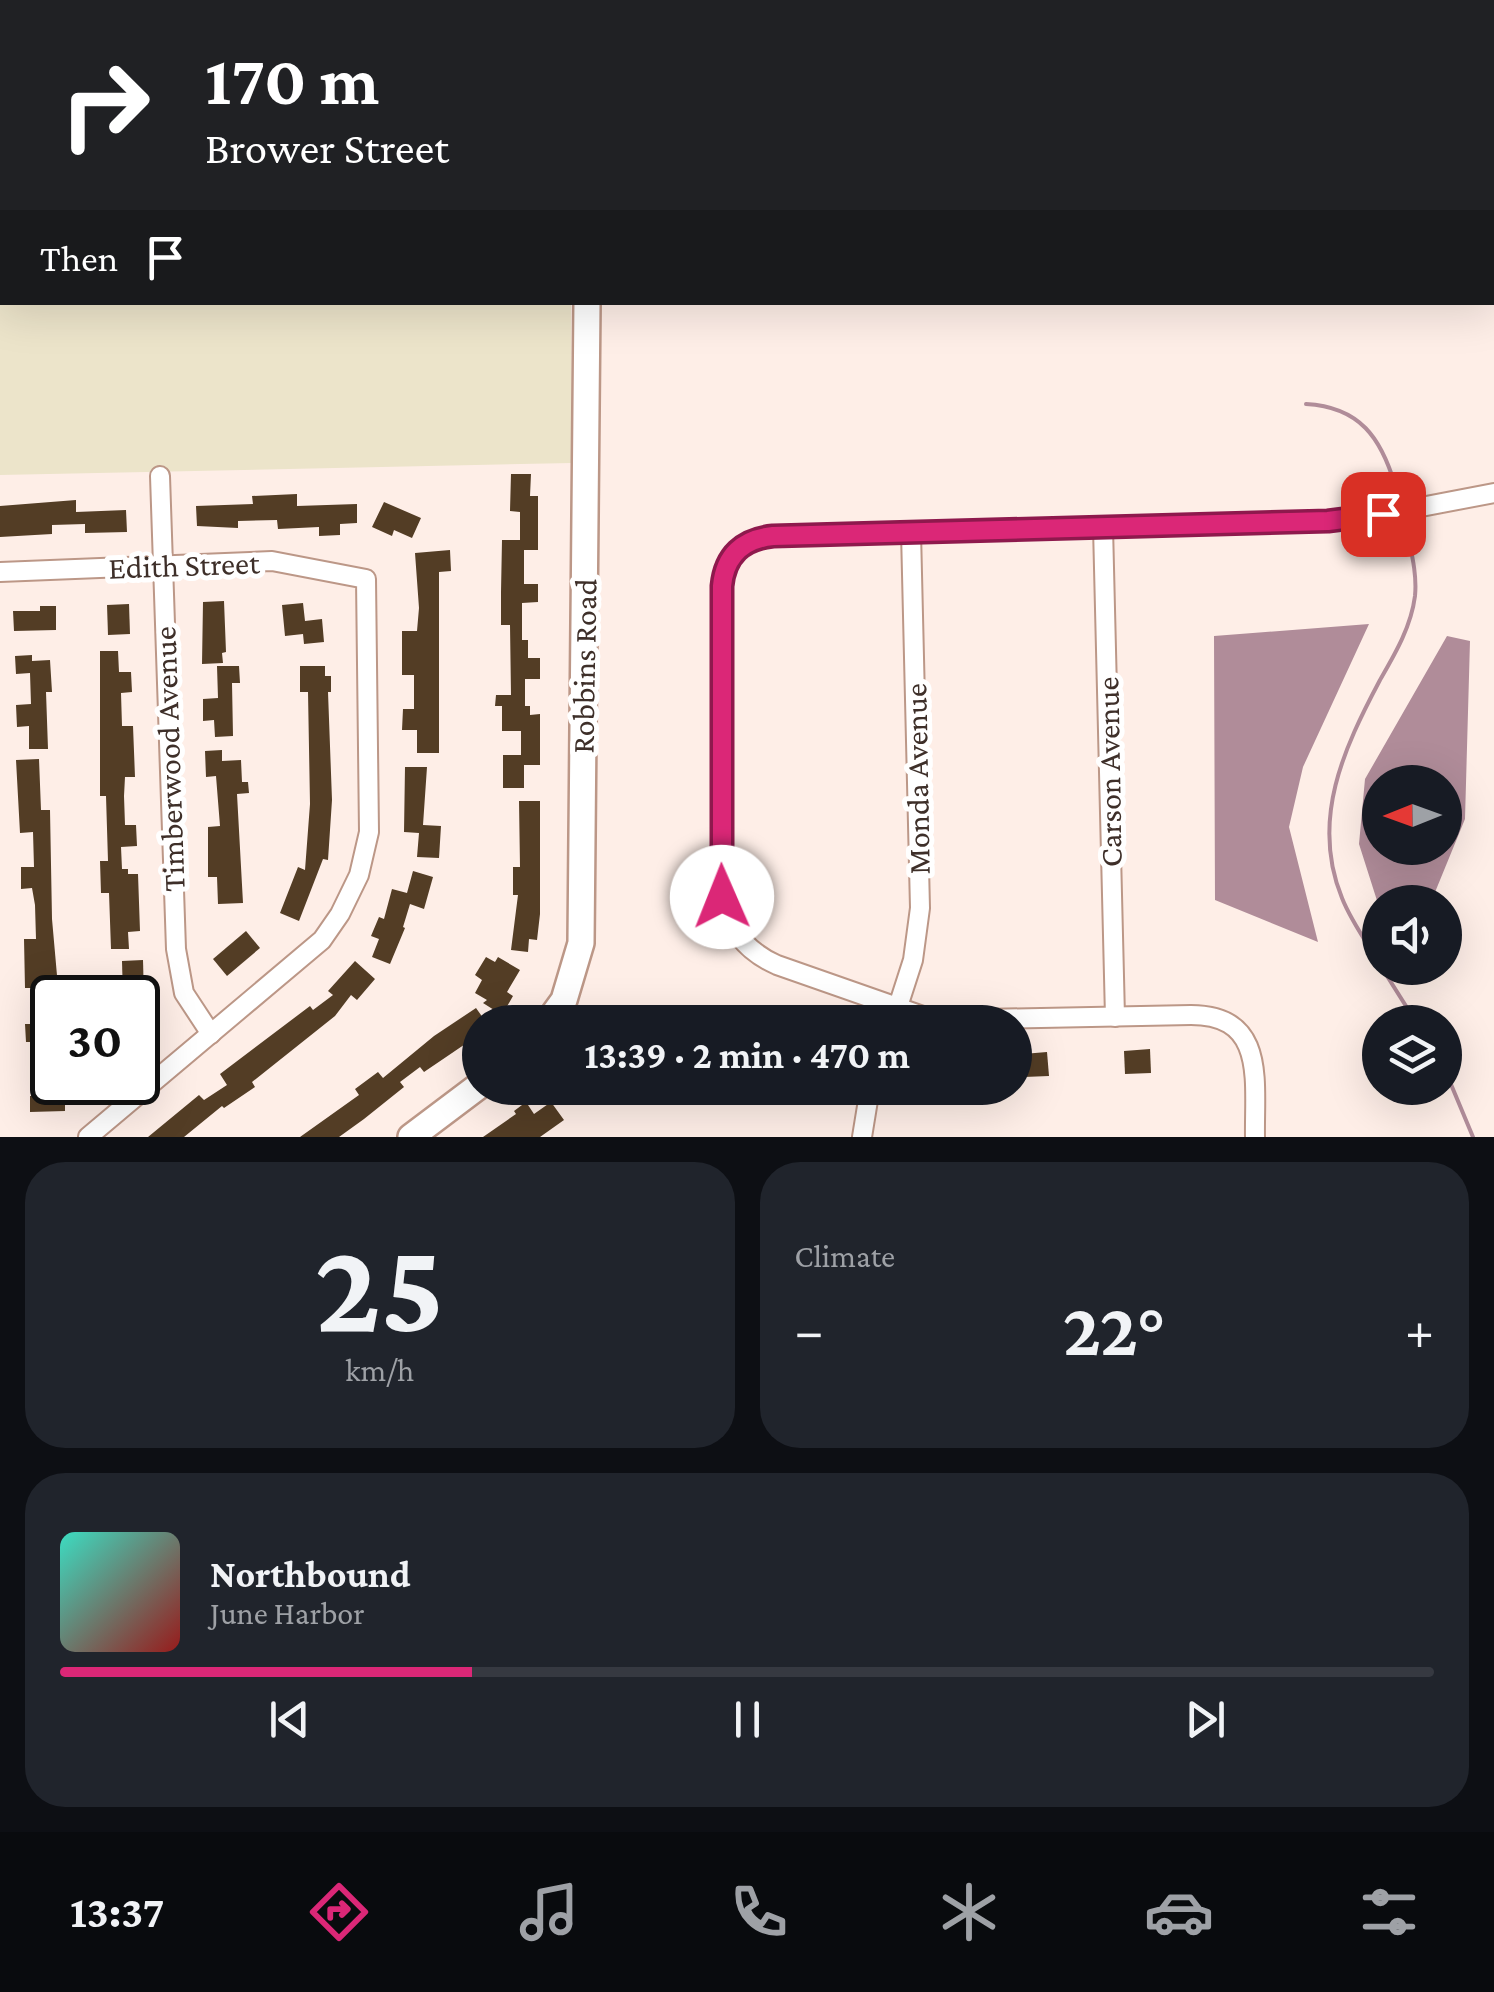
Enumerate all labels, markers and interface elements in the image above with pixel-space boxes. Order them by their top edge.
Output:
icon: right [40,40,170,170]
text: 170 m [205,41,379,119]
text: Brower Street [205,123,449,173]
icon: arrive [138,230,193,285]
text: Then [40,237,118,279]
pin [1341,472,1426,557]
icon: arrive [1356,487,1411,542]
street label: Edith Street [108,544,261,586]
street label: Robbins Road [564,578,604,754]
street label: Timberwood Avenue [146,626,192,892]
street label: Carson Avenue [1089,676,1129,868]
street label: Monda Avenue [897,683,937,875]
north arrow [1362,765,1462,865]
map controls [1362,765,1462,1105]
position arrow [670,845,774,949]
button: sound [1362,885,1462,985]
speed limit sign: 30 [30,975,160,1105]
button: layers [1362,1005,1462,1105]
text: 13:39 · 2 min · 470 m [584,1034,910,1076]
text: 25 [315,1214,445,1359]
text: Climate [795,1238,895,1274]
text: 22° [1063,1288,1166,1371]
text: − [795,1300,824,1361]
text: + [1405,1300,1434,1361]
text: km/h [345,1352,414,1388]
text: Northbound [210,1553,411,1595]
text: June Harbor [210,1595,365,1631]
icon: previous [262,1692,317,1747]
icon: pause [720,1692,775,1747]
icon: next [1178,1692,1233,1747]
icon: directions [304,1877,374,1947]
icon: music [514,1877,584,1947]
icon: phone [724,1877,794,1947]
icon: climate [934,1877,1004,1947]
icon: car [1144,1877,1214,1947]
icon: filters [1354,1877,1424,1947]
text: 13:37 [70,1887,164,1937]

